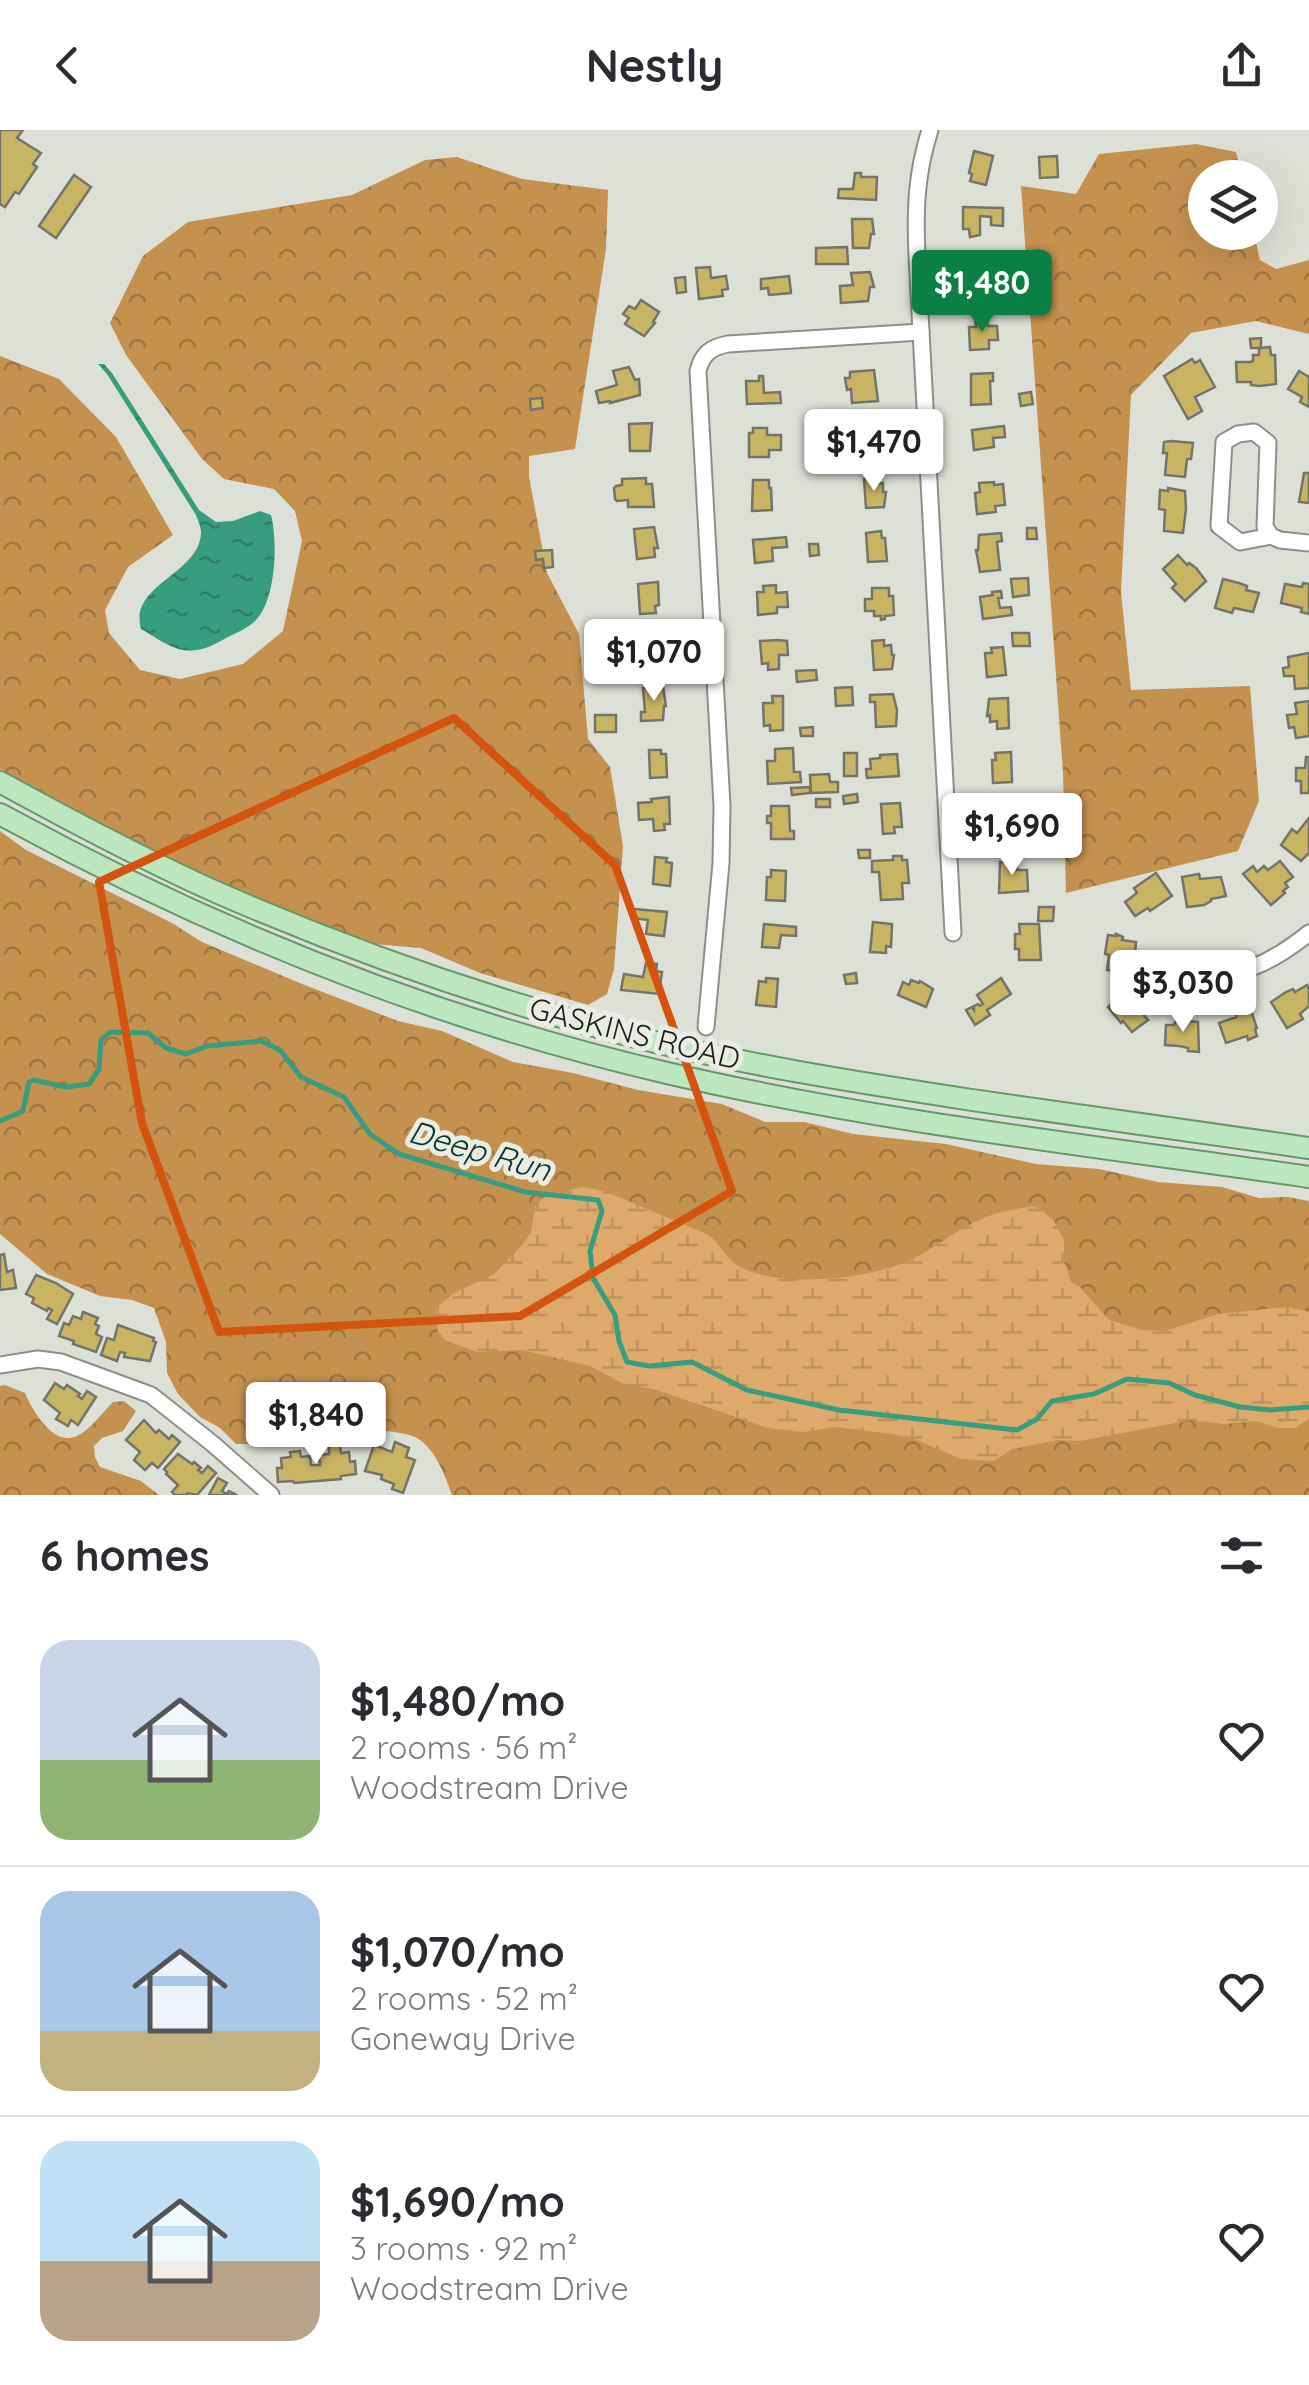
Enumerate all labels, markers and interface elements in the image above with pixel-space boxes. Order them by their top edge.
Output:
text: Nestly [586,37,723,93]
icon: back [40,38,95,93]
icon: share [1214,38,1269,93]
map controls [1188,160,1278,250]
button: layers [1188,160,1278,250]
pin: $1,480 [901,250,1063,335]
text: $1,480 [934,262,1030,302]
pin: $1,470 [793,409,955,494]
text: $1,470 [826,421,922,461]
pin: $1,070 [573,619,735,704]
text: $1,070 [606,631,702,671]
pin: $1,690 [931,793,1093,878]
text: $1,690 [964,805,1060,845]
pin: $3,030 [1102,950,1264,1035]
text: $3,030 [1132,962,1234,1002]
street label: GASKINS ROAD [526,989,744,1077]
water label: Deep Run [405,1111,557,1190]
pin: $1,840 [235,1382,397,1467]
text: $1,840 [268,1394,364,1434]
icon: filters [1214,1528,1269,1583]
text: 6 homes [40,1529,210,1582]
text: $1,480/mo [350,1674,565,1727]
icon: home [120,1680,240,1800]
icon: heart [1214,1713,1269,1768]
text: 2 rooms · 56 m² [350,1727,577,1767]
text: Woodstream Drive [350,1767,629,1807]
text: $1,070/mo [350,1925,565,1978]
icon: home [120,1931,240,2051]
icon: heart [1214,1964,1269,2019]
text: 2 rooms · 52 m² [350,1978,578,2018]
text: Goneway Drive [350,2018,576,2058]
text: $1,690/mo [350,2175,565,2228]
icon: home [120,2181,240,2301]
icon: heart [1214,2214,1269,2269]
text: 3 rooms · 92 m² [350,2228,577,2268]
text: Woodstream Drive [350,2268,629,2308]

